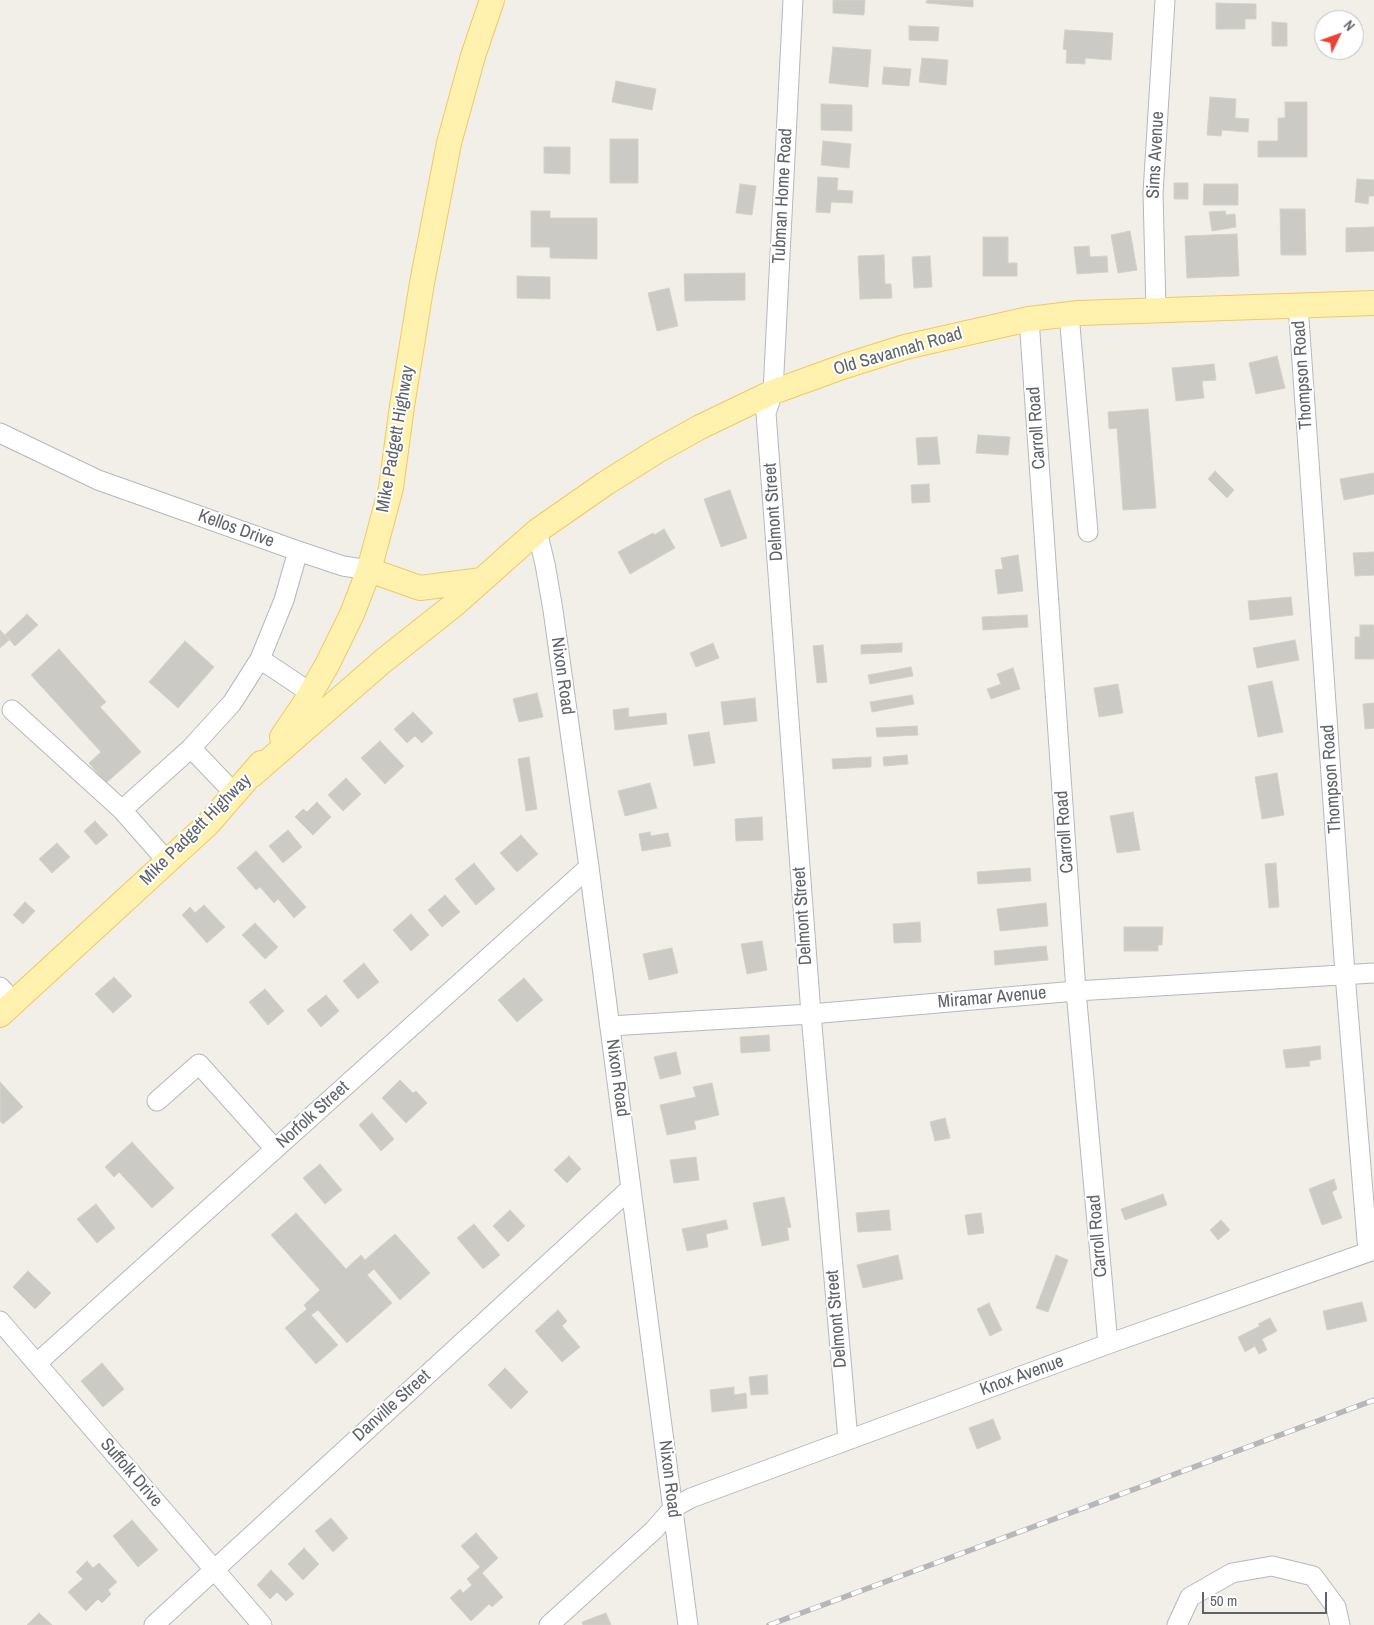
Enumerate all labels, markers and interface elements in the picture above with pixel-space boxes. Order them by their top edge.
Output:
north arrow [1314,10,1364,60]
text: N [1340,17,1359,35]
street label: Sims Avenue [1143,111,1169,199]
street label: Tubman Home Road [769,128,797,264]
street label: Thompson Road [1288,320,1318,430]
street label: Old Savannah Road [831,323,965,381]
street label: Mike Padgett Highway [372,364,420,514]
street label: Carroll Road [1023,386,1051,470]
street label: Delmont Street [760,462,788,562]
street label: Kellos Drive [195,505,277,553]
street label: Nixon Road [546,636,578,716]
street label: Thompson Road [1317,724,1347,834]
street label: Mike Padgett Highway [136,770,256,890]
street label: Carroll Road [1051,790,1079,874]
street label: Delmont Street [789,866,817,966]
street label: Miramar Avenue [937,982,1047,1014]
street label: Nixon Road [601,1038,633,1118]
street label: Norfolk Street [272,1077,354,1153]
street label: Carroll Road [1084,1194,1112,1278]
street label: Delmont Street [822,1269,852,1369]
street label: Knox Avenue [977,1351,1067,1401]
street label: Danville Street [349,1366,435,1446]
street label: Suffolk Drive [95,1434,167,1512]
street label: Nixon Road [654,1439,684,1519]
scale bar [1204,1582,1329,1614]
text: 50 m [1210,1590,1237,1611]

